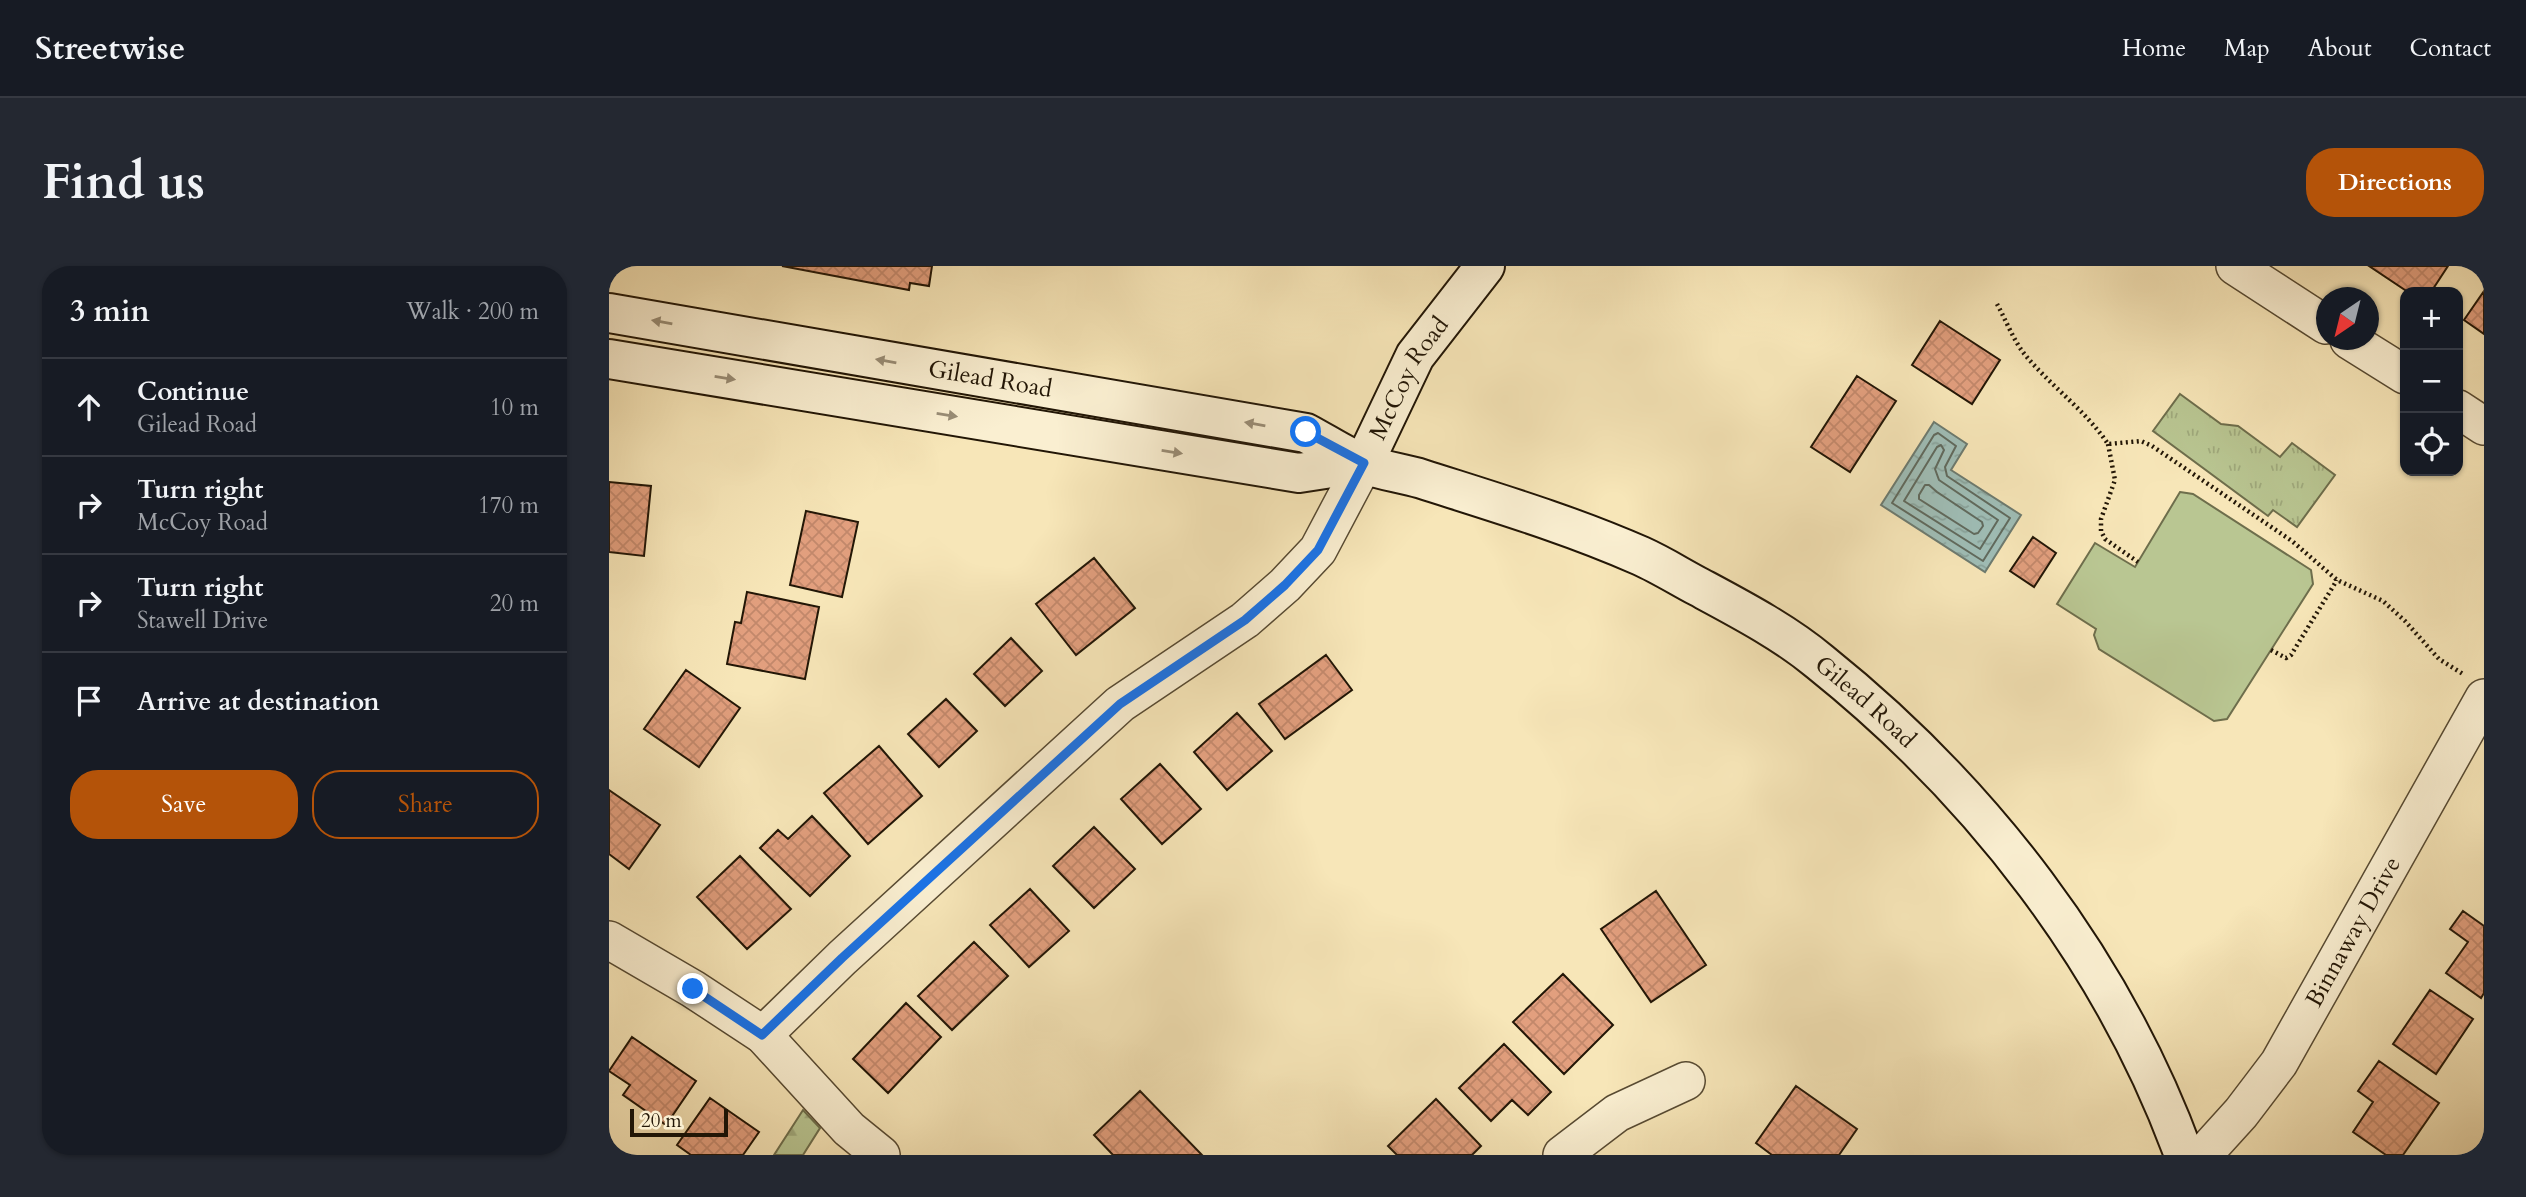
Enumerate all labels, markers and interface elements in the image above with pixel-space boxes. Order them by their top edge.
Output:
text: Streetwise [35,26,185,71]
text: Home [2122,32,2186,65]
text: Map [2224,32,2270,65]
text: About [2308,32,2372,65]
text: Contact [2410,32,2491,65]
button: Directions [2306,148,2484,217]
text: Find us [42,149,205,216]
north arrow [2316,287,2379,350]
map controls [2400,287,2463,476]
button: + [2400,287,2463,350]
text: 3 min [70,291,150,332]
text: Walk · 200 m [406,296,539,327]
street label: McCoy Road [1361,309,1456,445]
one-way arrow [650,316,672,327]
button: − [2400,350,2463,413]
street label: Gilead Road [926,352,1055,406]
one-way arrow [875,355,897,366]
one-way arrow [714,373,736,384]
text: Continue [137,374,249,409]
icon: ahead [70,388,108,426]
text: 10 m [490,392,539,423]
text: Gilead Road [137,409,257,440]
one-way arrow [936,410,958,421]
button: locate [2400,413,2463,476]
route start [1290,416,1321,447]
one-way arrow [1244,418,1266,429]
one-way arrow [1161,447,1183,458]
text: Turn right [137,472,264,507]
icon: right [70,486,108,524]
text: 170 m [478,490,539,521]
text: McCoy Road [137,507,268,538]
text: Turn right [137,570,264,605]
icon: right [70,584,108,622]
text: 20 m [490,588,539,619]
text: Stawell Drive [137,605,268,636]
street label: Gilead Road [1808,648,1924,755]
icon: arrive [70,682,108,720]
text: Arrive at destination [137,684,380,719]
button: Save [70,770,298,839]
button: Share [312,770,539,839]
street label: Binnaway Drive [2297,851,2408,1013]
route end [677,973,708,1004]
scale bar [630,1106,728,1138]
text: 20 m [641,1108,682,1134]

